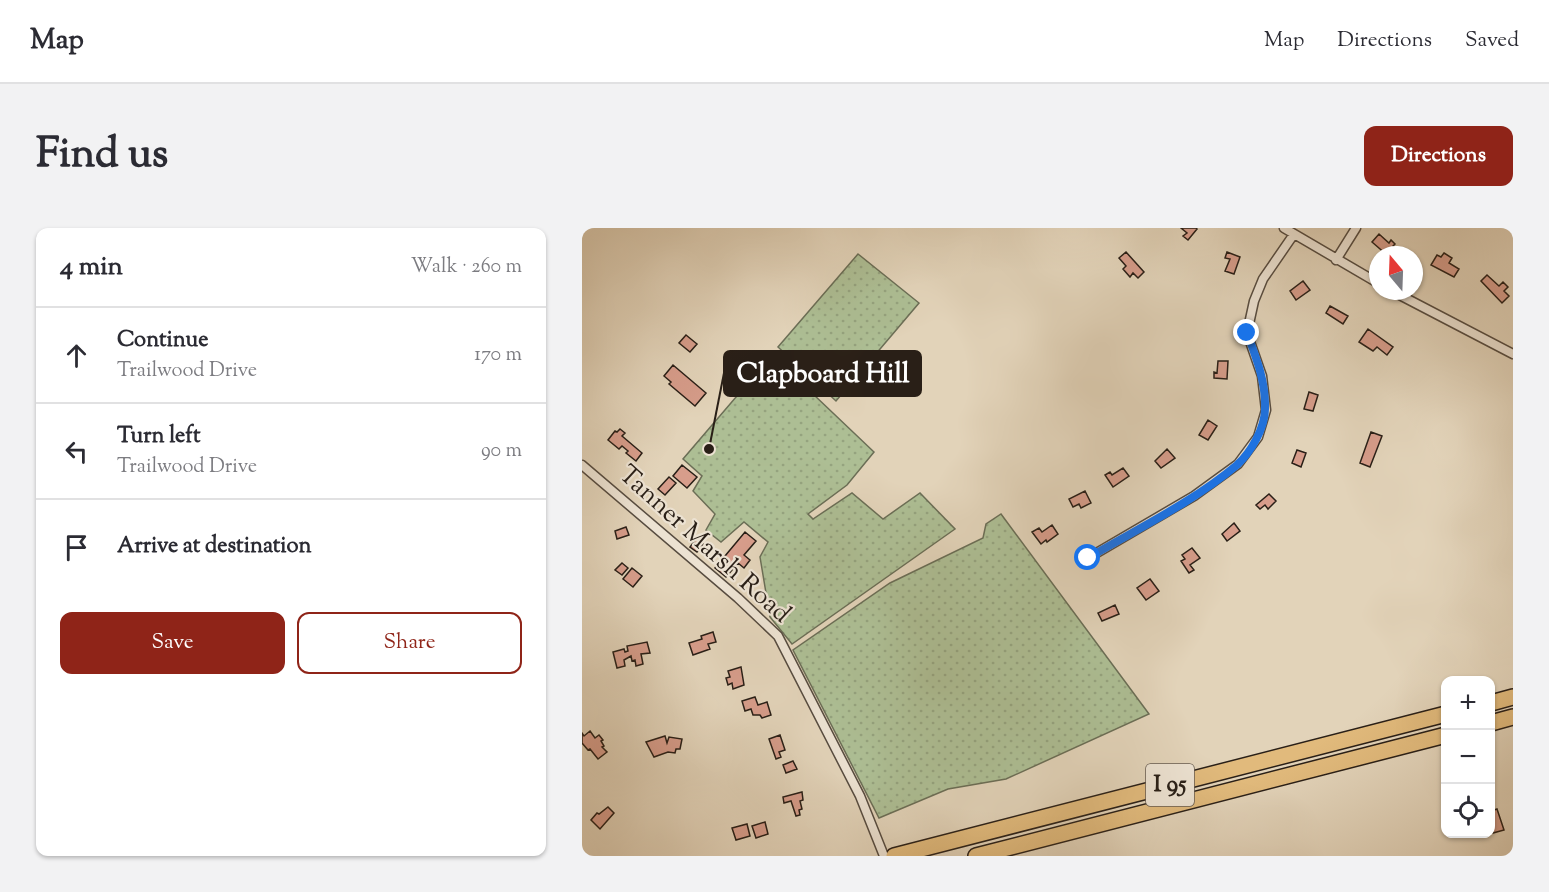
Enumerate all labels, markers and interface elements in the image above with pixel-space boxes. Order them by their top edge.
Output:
text: Map [30,21,84,61]
text: Map [1264,26,1304,56]
text: Directions [1337,26,1432,56]
text: Saved [1465,26,1519,56]
text: Find us [36,126,168,186]
button: Directions [1364,126,1513,186]
north arrow [1369,246,1423,300]
text: 4 min [60,249,123,286]
text: Walk · 260 m [411,253,522,282]
route end [1233,319,1259,345]
text: Continue [117,325,208,357]
icon: ahead [60,339,93,372]
text: 170 m [474,341,522,370]
callout: Clapboard Hill [724,351,921,396]
text: Clapboard Hill [736,356,910,395]
text: Trailwood Drive [117,357,257,386]
text: Turn left [117,421,200,453]
icon: left [60,435,93,468]
text: 90 m [481,437,522,466]
text: Trailwood Drive [117,453,257,482]
street label: Tanner Marsh Road [610,457,799,633]
icon: arrive [60,531,93,564]
text: Arrive at destination [117,531,312,563]
route start [1074,544,1100,570]
button: Save [60,612,285,674]
button: Share [297,612,522,674]
map controls [1441,676,1495,838]
button: + [1441,676,1495,730]
button: − [1441,730,1495,784]
road number: I 95 [1146,764,1194,806]
button: locate [1441,784,1495,838]

